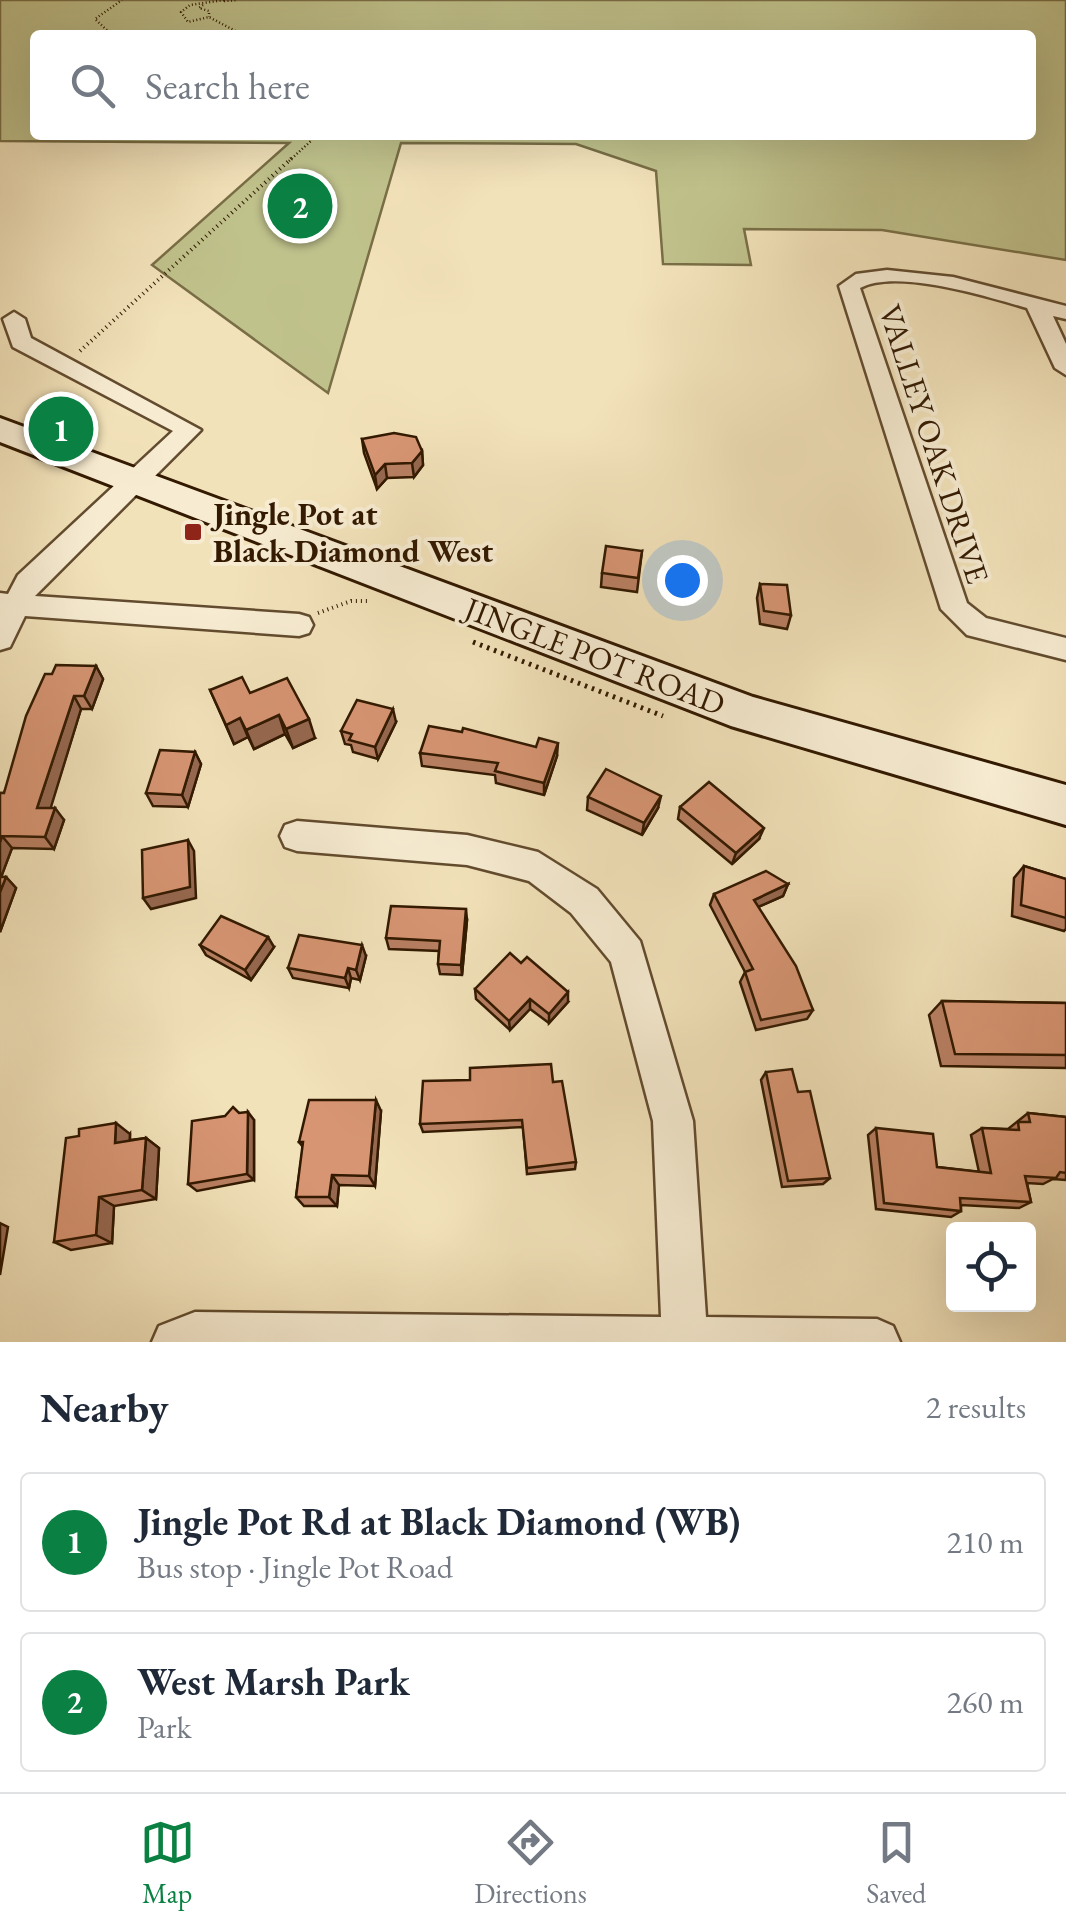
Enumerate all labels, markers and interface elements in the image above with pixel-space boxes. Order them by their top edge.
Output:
search box [30,30,1036,140]
icon: search [65,58,120,113]
text: Search here [145,61,310,110]
pin: 2 [268,168,332,244]
street label: VALLEY OAK DRIVE [869,299,999,589]
pin: 1 [28,392,94,466]
place label: Jingle Pot at Black Diamond West [210,493,493,572]
marker: Jingle Pot at Black Diamond West [182,521,204,543]
your location [657,555,708,606]
street label: JINGLE POT ROAD [456,586,731,725]
map controls [946,1222,1036,1312]
button: locate [946,1222,1036,1312]
text: Nearby [40,1380,169,1435]
text: 2 results [926,1386,1026,1428]
text: Jingle Pot Rd at Black Diamond (WB) [137,1497,740,1546]
text: 1 [66,1521,83,1563]
text: 210 m [947,1521,1024,1563]
text: Bus stop · Jingle Pot Road [137,1546,453,1588]
text: West Marsh Park [137,1657,410,1706]
text: 2 [66,1681,83,1723]
text: 260 m [947,1681,1024,1723]
text: Park [137,1706,192,1748]
tab: Map [140,1815,195,1911]
tab: Directions [474,1815,587,1911]
tab: Saved [866,1815,926,1911]

